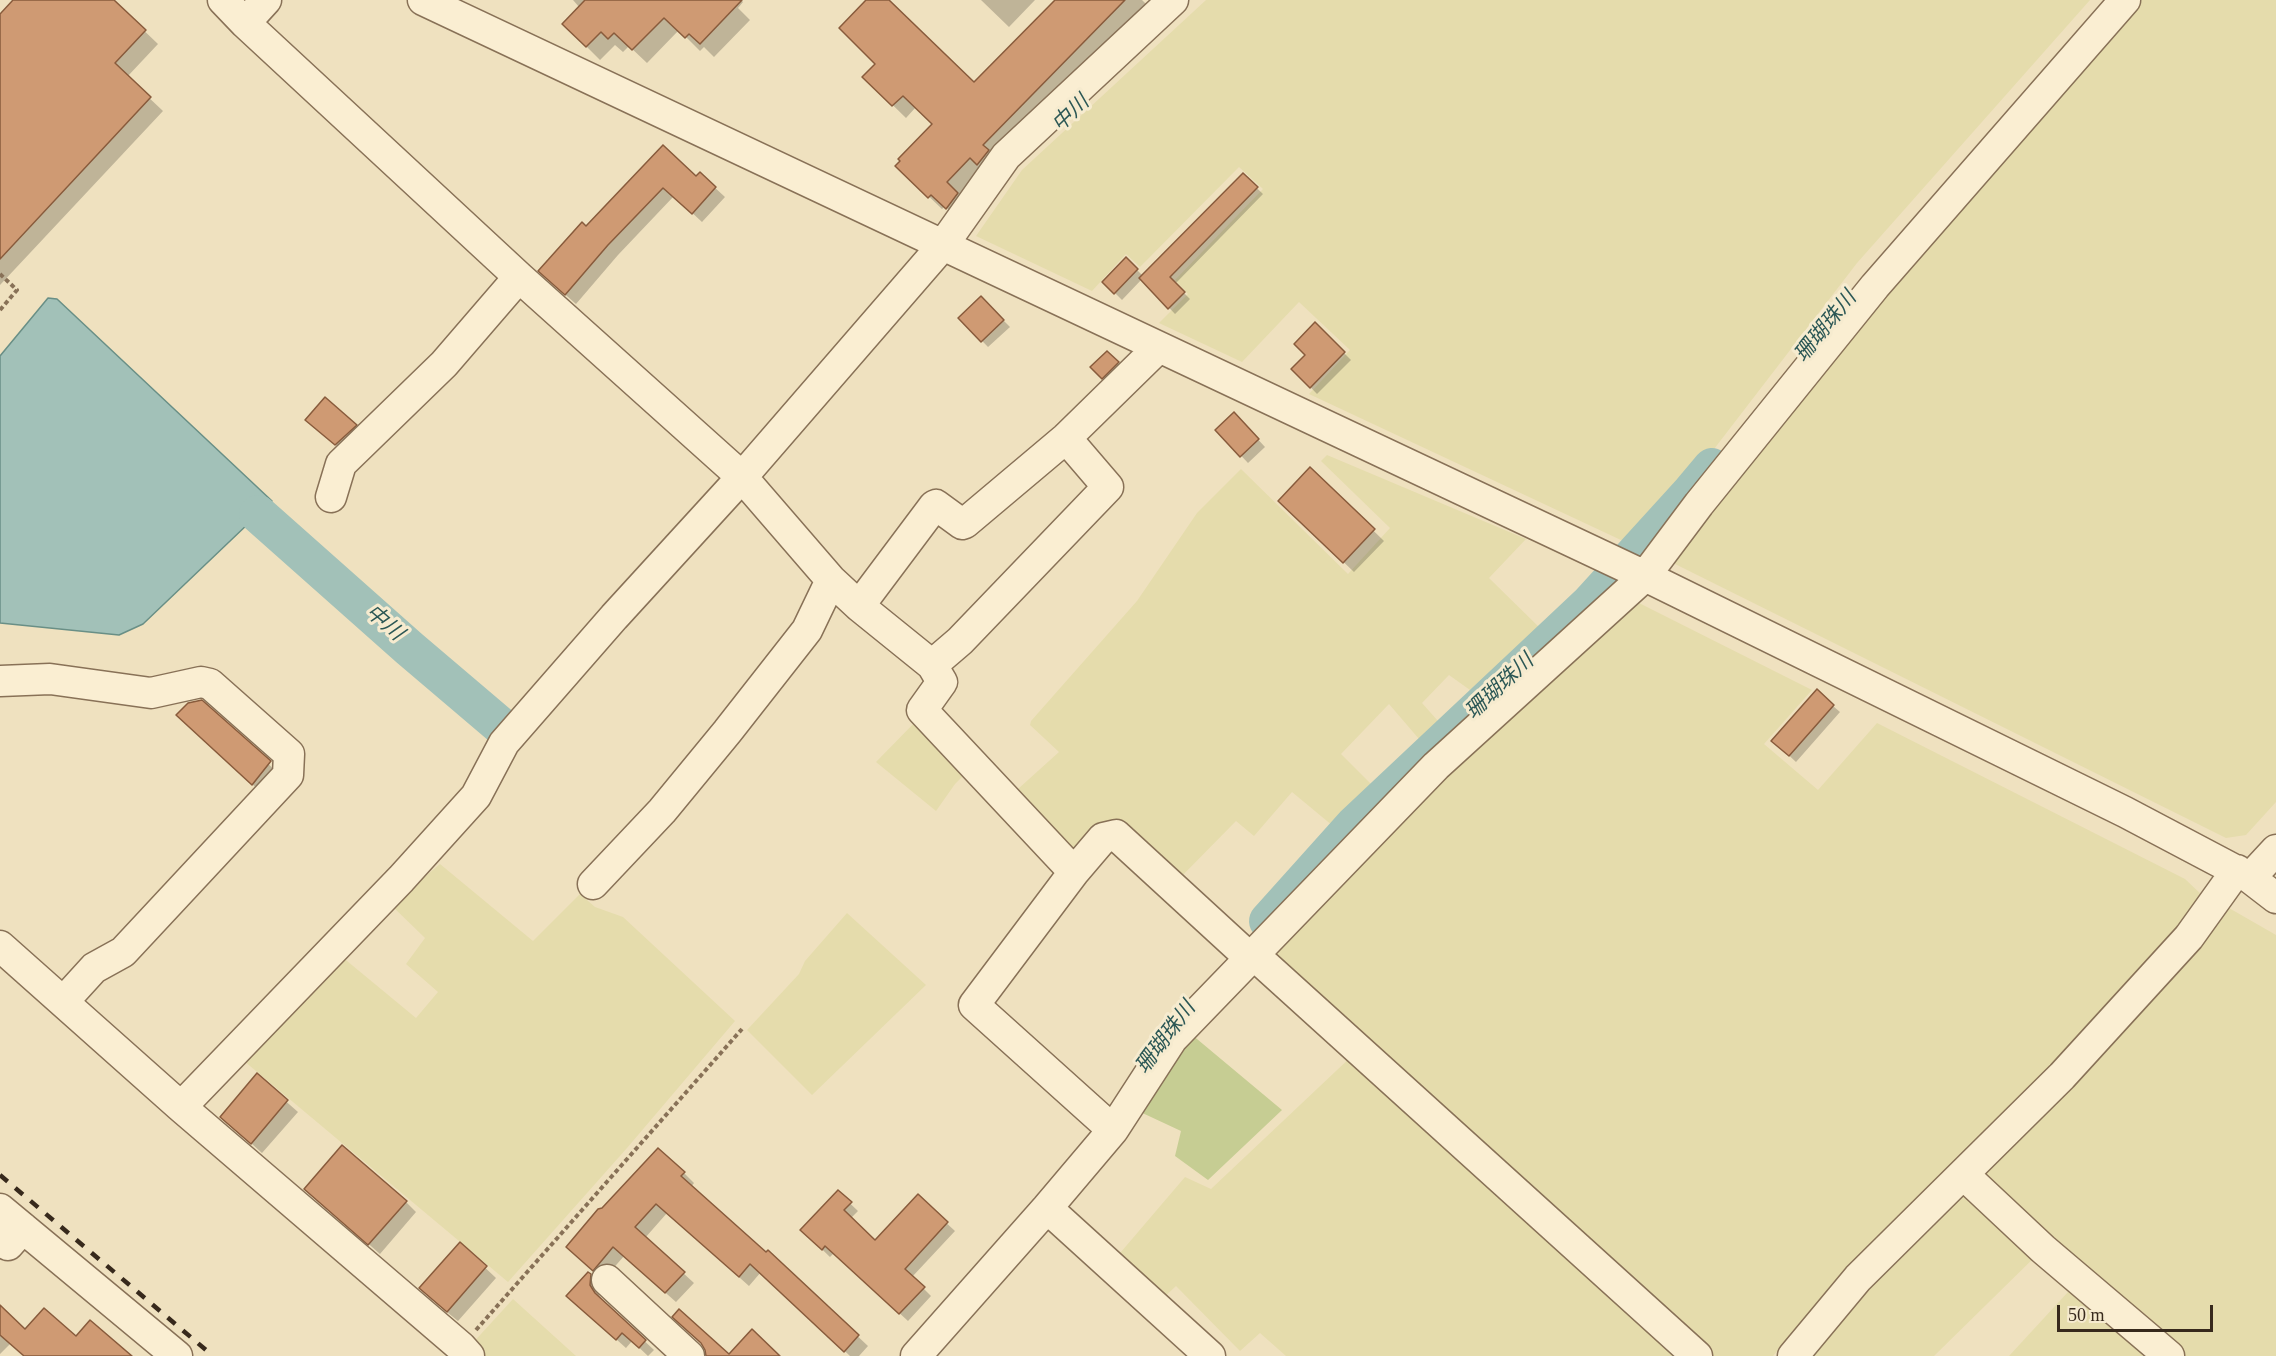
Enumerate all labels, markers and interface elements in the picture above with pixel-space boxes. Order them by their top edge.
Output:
water label: 中川 [1047,90,1095,138]
water label: 珊瑚珠川 [1790,286,1862,368]
water label: 中川 [360,600,408,646]
water label: 珊瑚珠川 [1461,649,1539,725]
water label: 珊瑚珠川 [1131,997,1201,1079]
scale bar [2060,1293,2216,1331]
text: 50 m [2068,1305,2105,1325]

